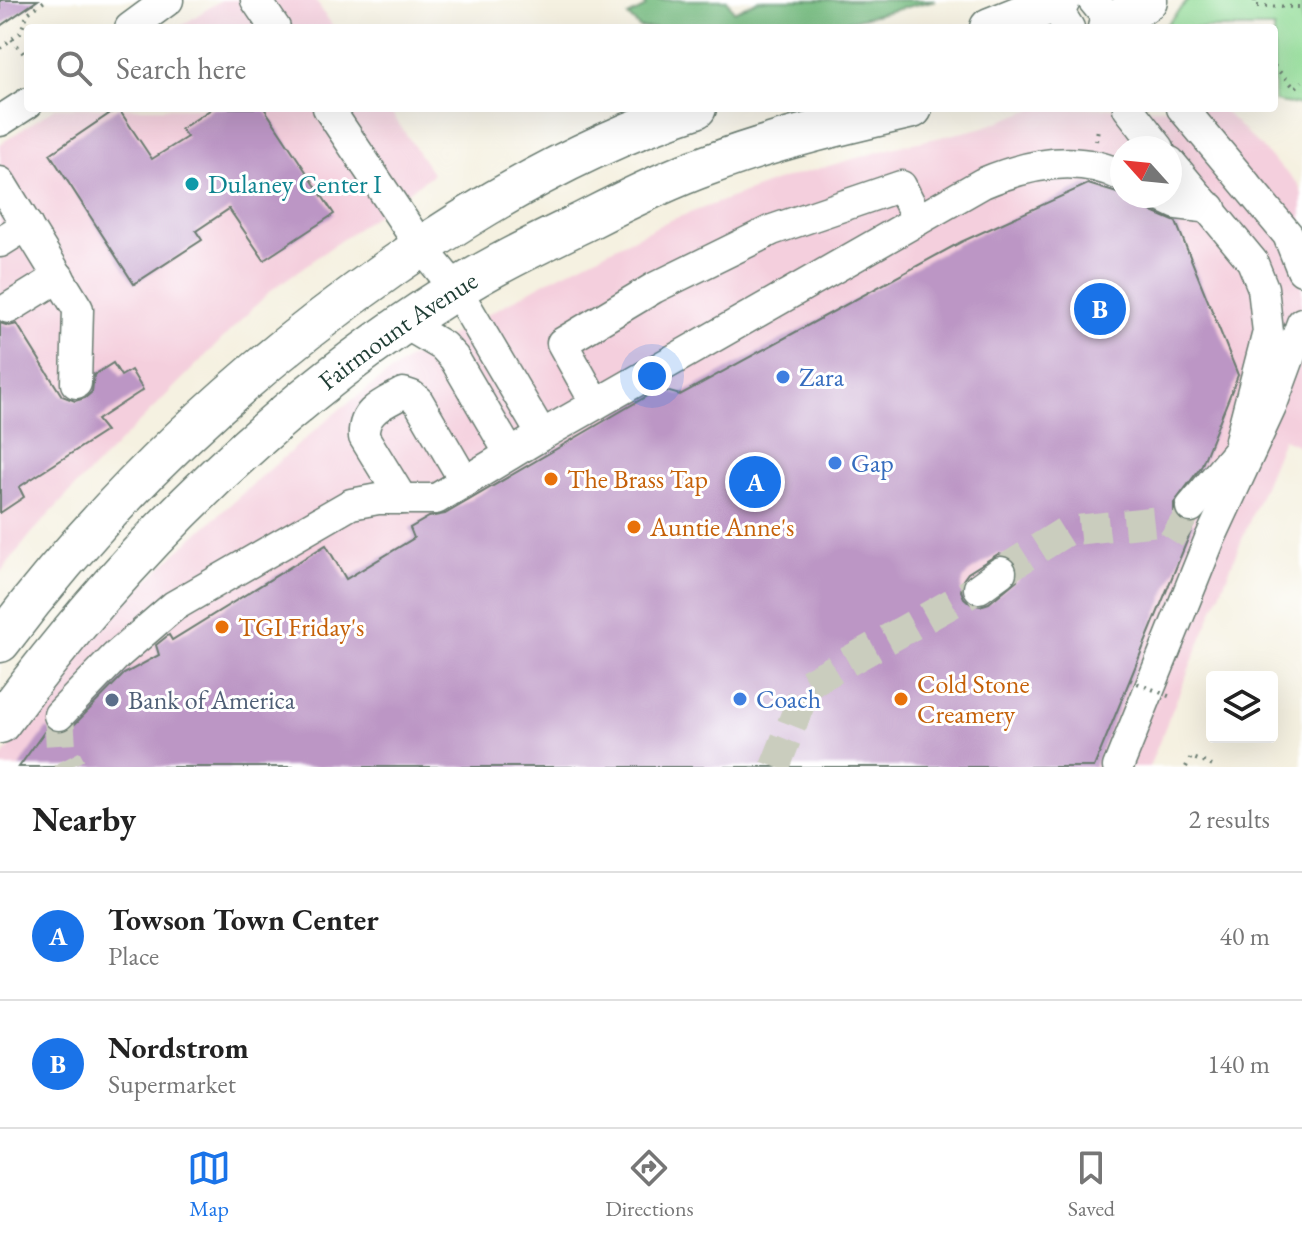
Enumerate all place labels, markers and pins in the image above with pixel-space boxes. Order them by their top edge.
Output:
place label: Dulaney Center I [208,167,382,201]
marker: Dulaney Center I [183,175,201,193]
pin: B [1074,279,1126,339]
place label: Zara [799,360,845,394]
marker: Zara [774,368,792,386]
place label: Gap [851,446,894,480]
pin: A [729,452,781,512]
marker: Gap [826,454,844,472]
place label: The Brass Tap [567,462,708,496]
marker: The Brass Tap [542,470,560,488]
place label: Auntie Anne's [649,510,794,544]
marker: Auntie Anne's [625,518,643,536]
place label: TGI Friday's [238,610,365,644]
marker: TGI Friday's [213,618,231,636]
place label: Cold Stone Creamery [917,667,1030,731]
place label: Coach [756,682,821,716]
place label: Bank of America [128,683,296,717]
marker: Coach [731,690,749,708]
marker: Cold Stone Creamery [892,690,910,708]
marker: Bank of America [103,691,121,709]

